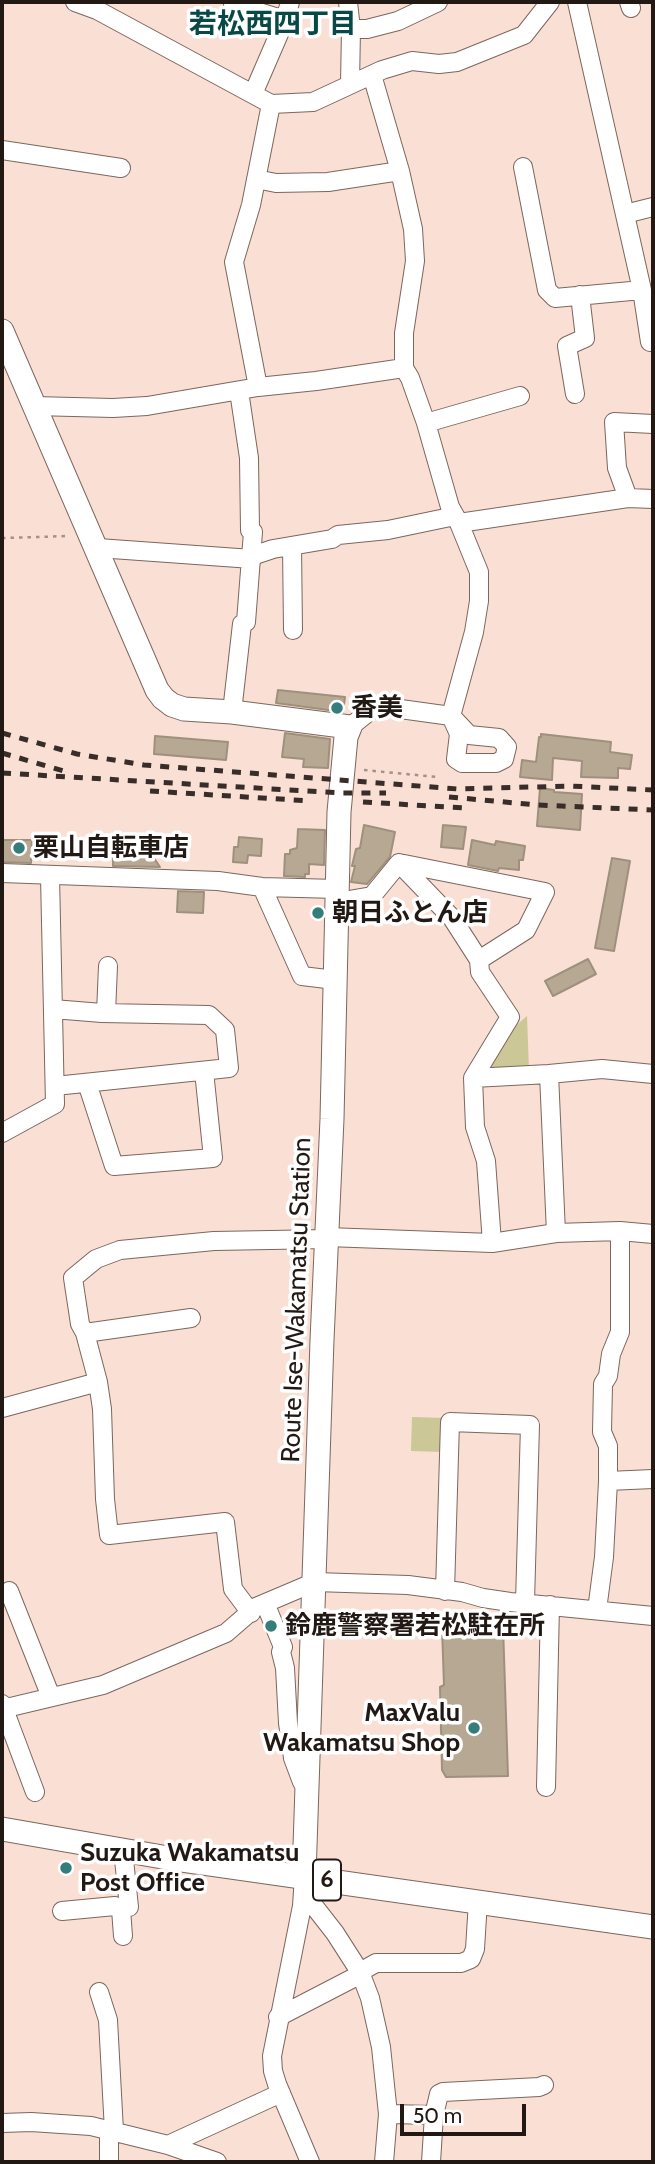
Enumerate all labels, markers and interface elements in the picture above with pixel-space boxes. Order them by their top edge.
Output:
district label: 若松西四丁目 [189,8,357,42]
place label: 香美 [351,692,403,724]
marker: 香美 [329,700,345,716]
place label: 栗山自転車店 [33,832,189,864]
marker: 栗山自転車店 [11,840,27,856]
place label: 朝日ふとん店 [332,897,488,929]
marker: 朝日ふとん店 [310,905,326,921]
street label: Route Ise-Wakamatsu Station [276,1137,318,1463]
place label: 鈴鹿警察署若松駐在所 [285,1610,545,1642]
marker: 鈴鹿警察署若松駐在所 [263,1618,279,1634]
place label: MaxValu Wakamatsu Shop [263,1697,460,1758]
marker: MaxValu Wakamatsu Shop [466,1720,482,1736]
place label: Suzuka Wakamatsu Post Office [80,1837,299,1898]
road number: 6 [313,1859,341,1900]
marker: Suzuka Wakamatsu Post Office [58,1860,74,1876]
scale bar [403,2090,529,2134]
text: 50 m [413,2103,462,2128]

